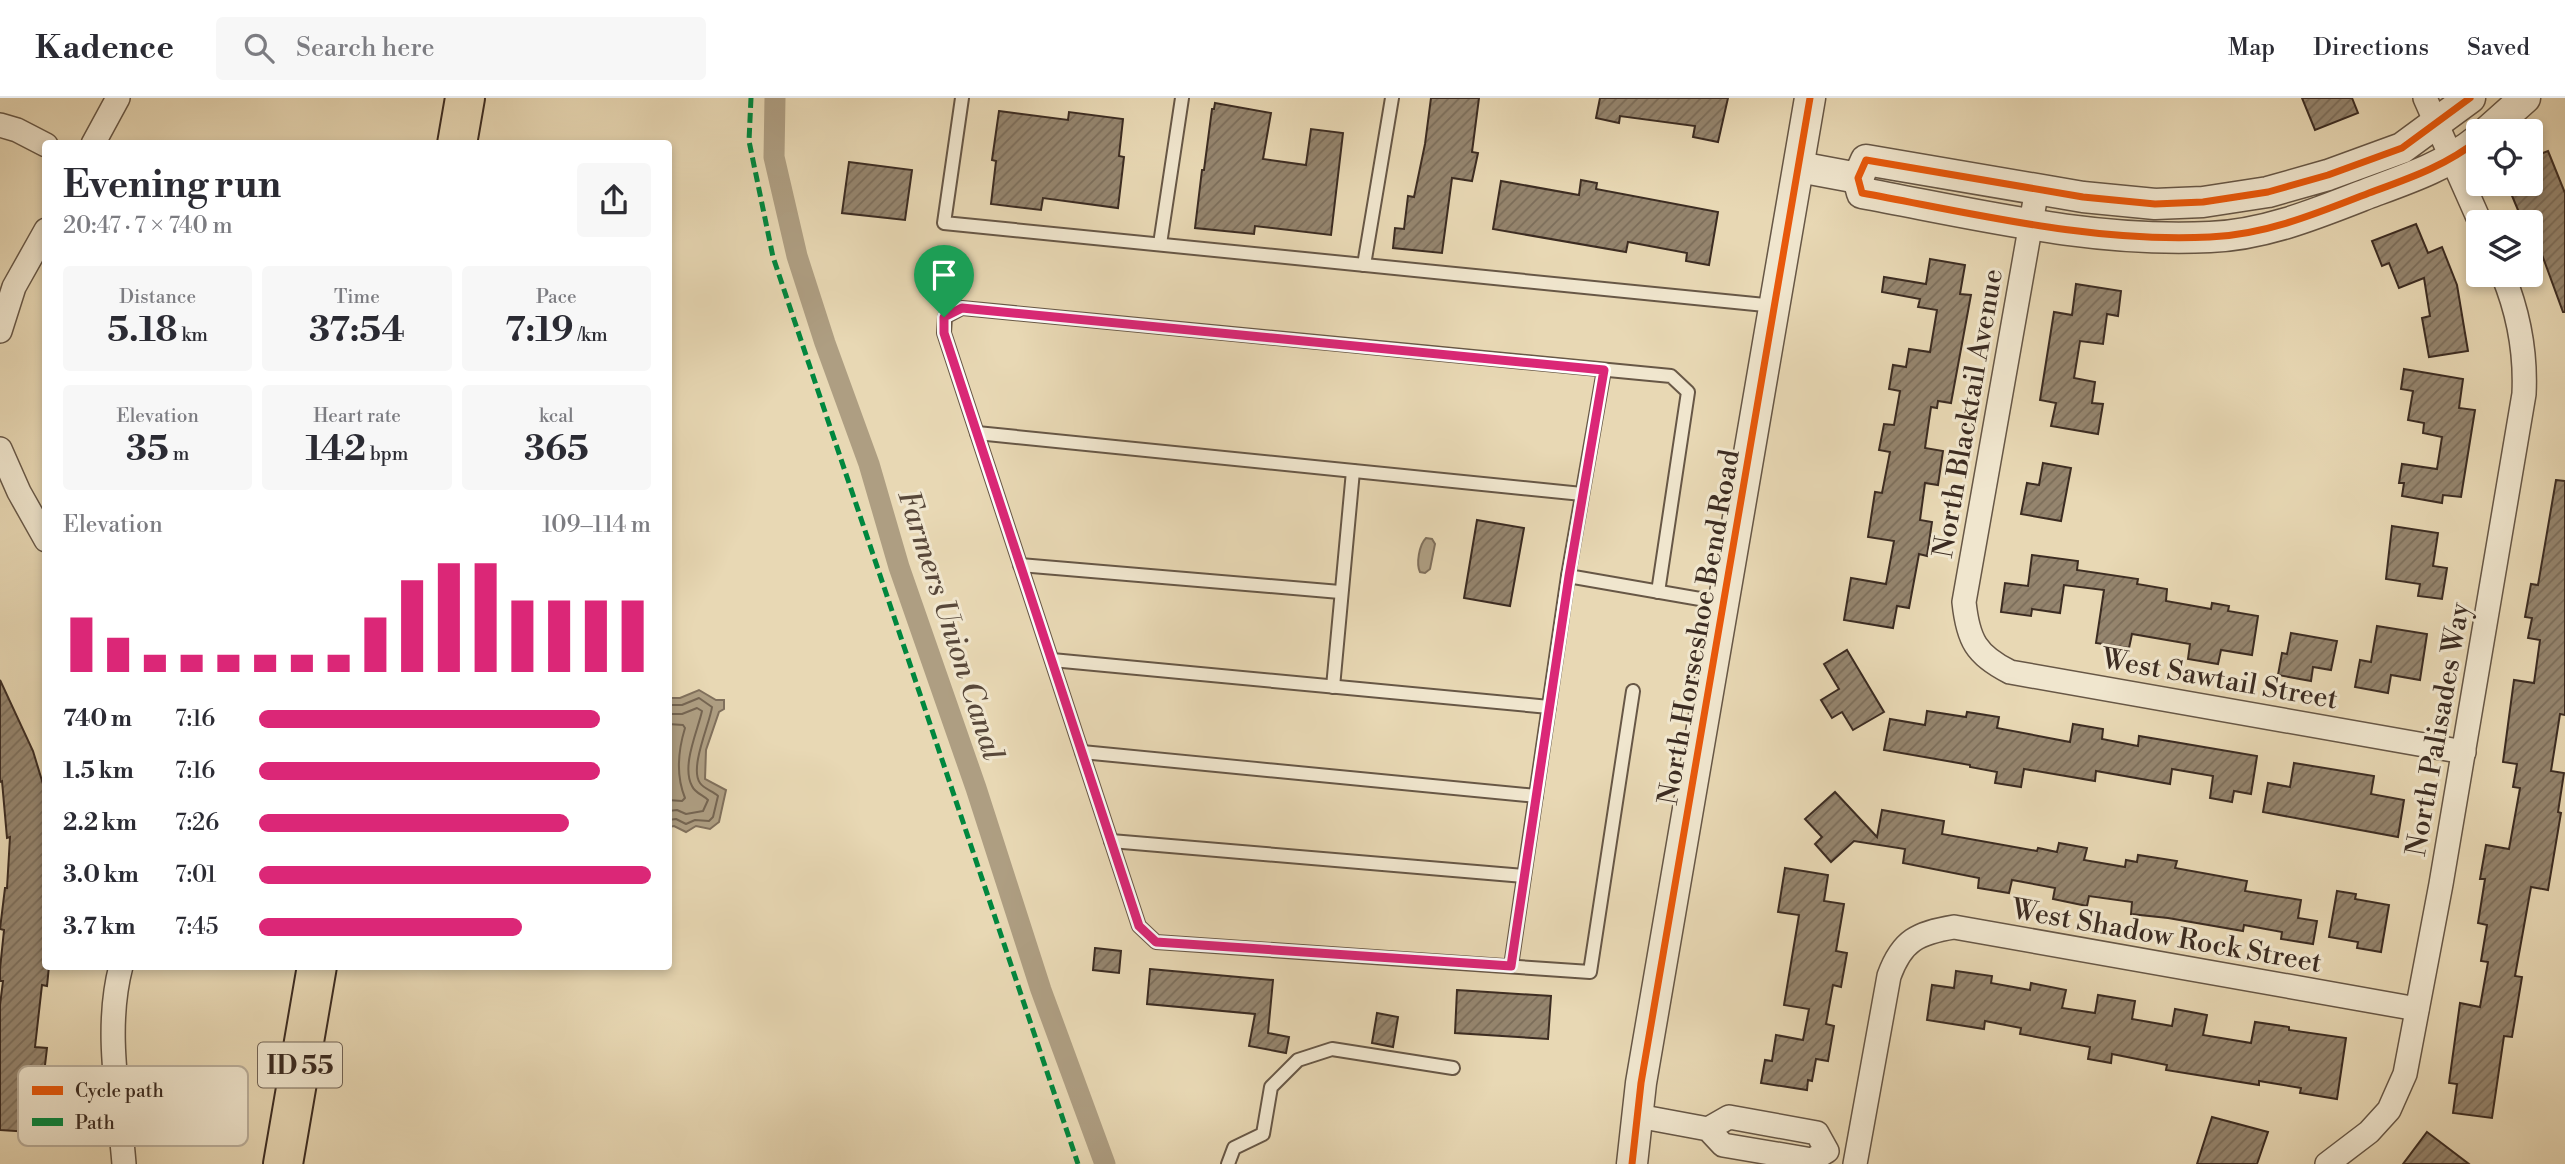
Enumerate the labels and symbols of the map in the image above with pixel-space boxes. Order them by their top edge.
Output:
pin [914,245,974,317]
street label: North Blacktail Avenue [1926,266,2011,560]
street label: North Horseshoe Bend Road [1651,447,1748,808]
water label: Farmers Union Canal [888,485,1012,766]
street label: North Palisades Way [2399,599,2478,859]
street label: West Sawtail Street [2098,641,2341,717]
street label: West Shadow Rock Street [2008,892,2325,981]
road number: ID 55 [258,1042,342,1088]
legend [18,1066,248,1146]
text: Cycle path [75,1079,164,1103]
text: Path [75,1111,115,1135]

